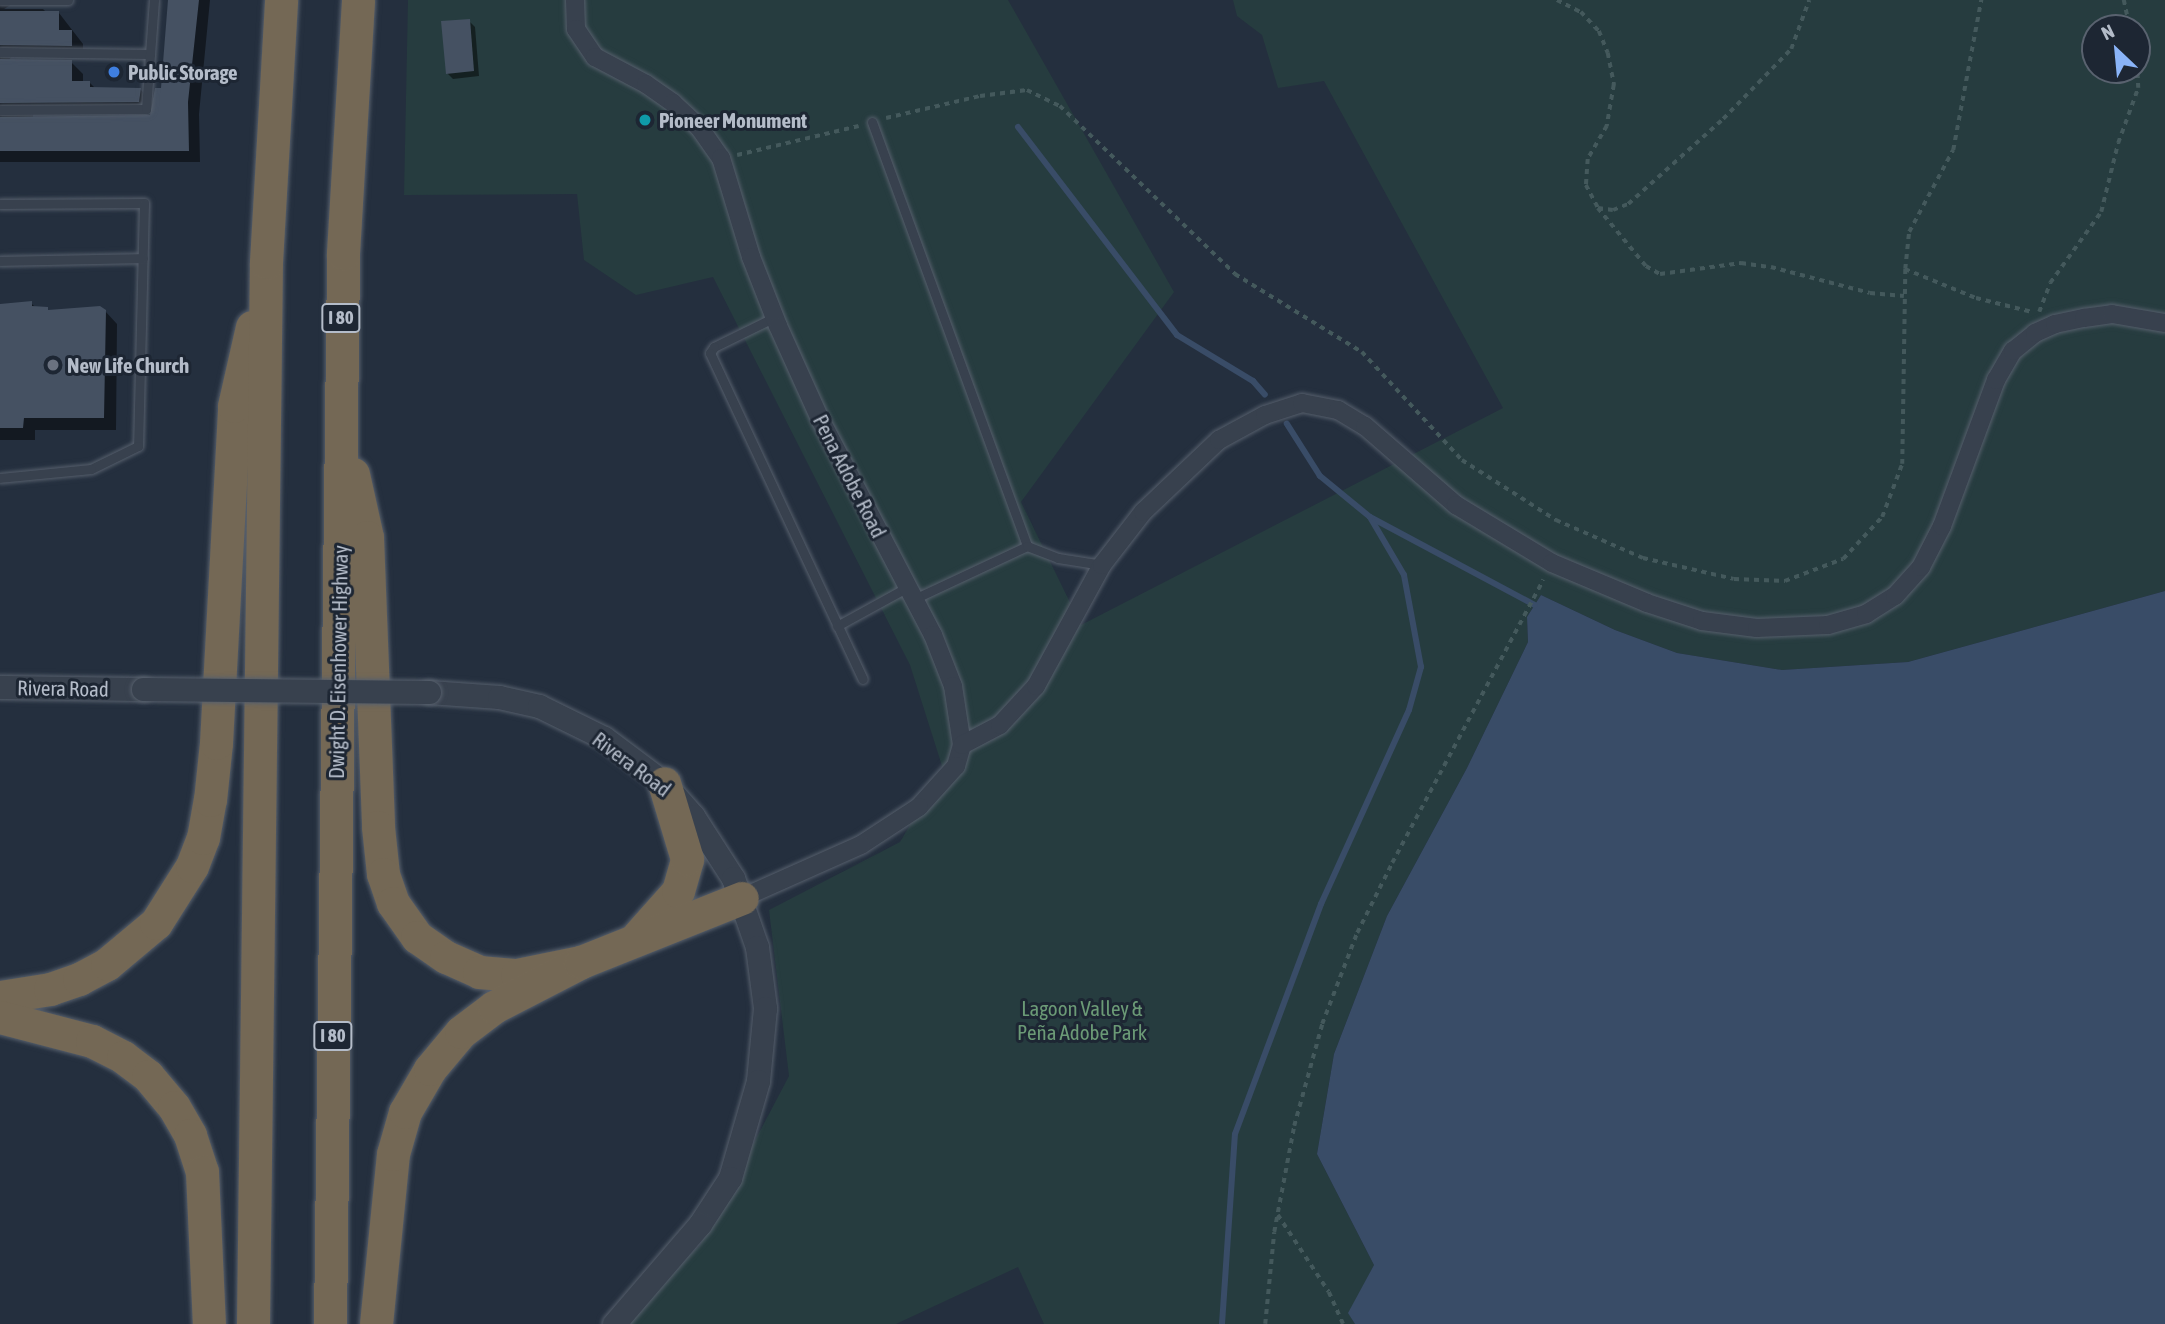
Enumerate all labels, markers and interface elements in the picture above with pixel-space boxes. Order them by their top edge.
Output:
north arrow [2081,14,2151,84]
text: N [2098,20,2118,44]
place label: Public Storage [128,59,238,85]
marker: Public Storage [106,64,122,80]
place label: Pioneer Monument [659,107,807,133]
marker: Pioneer Monument [637,112,653,128]
road number: I 80 [320,302,362,334]
place label: New Life Church [67,352,189,378]
marker: New Life Church [45,357,61,373]
street label: Pena Adobe Road [808,410,892,542]
street label: Dwight D. Eisenhower Highway [323,545,353,779]
street label: Rivera Road [17,675,109,701]
street label: Rivera Road [588,726,676,802]
park label: Lagoon Valley & Peña Adobe Park [1017,995,1147,1045]
road number: I 80 [312,1020,354,1052]

